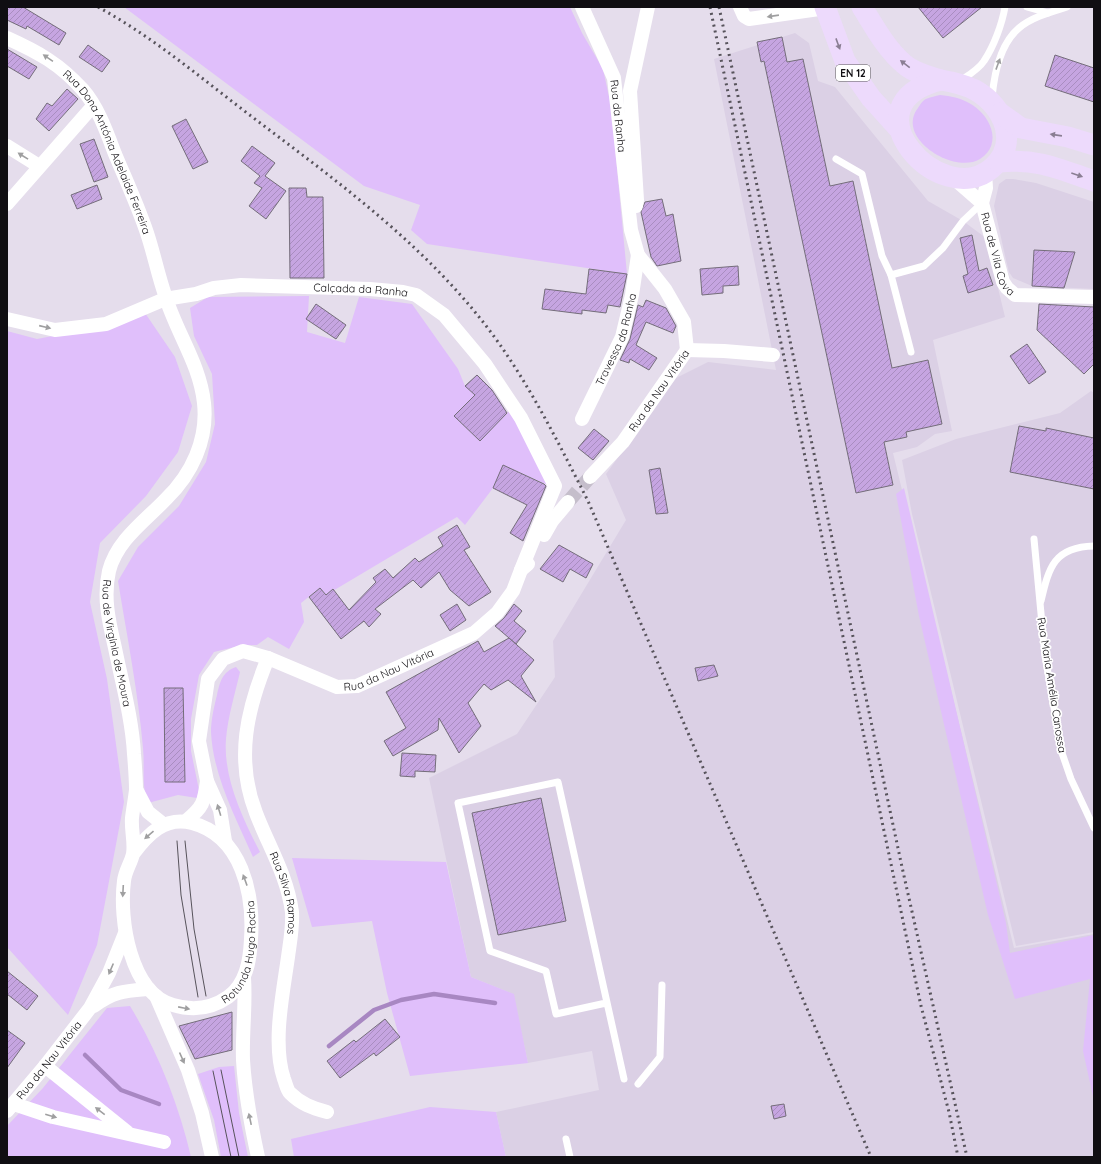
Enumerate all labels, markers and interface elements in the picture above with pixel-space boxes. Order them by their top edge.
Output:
one-way arrow [767,13,779,19]
one-way arrow [836,38,842,50]
one-way arrow [42,54,53,62]
one-way arrow [996,58,1002,70]
one-way arrow [900,60,911,68]
road number: EN 12 [836,65,870,81]
street label: Rua Dona Antónia Adelaide Ferreira [60,67,154,236]
street label: Rua da Ranha [607,79,629,153]
one-way arrow [1050,132,1062,138]
one-way arrow [18,152,28,160]
one-way arrow [1072,172,1084,178]
street label: Rua de Vila Cova [978,211,1018,299]
street label: Calçada da Ranha [313,280,409,300]
street label: Travessa da Ranha [592,292,639,388]
one-way arrow [39,325,51,331]
street label: Rua da Nau Vitória [626,347,692,434]
street label: Rua de Virgínia de Moura [99,579,134,708]
street label: Rua Maria Amélia Canossa [1034,616,1070,754]
street label: Rua da Nau Vitória [343,645,436,694]
one-way arrow [216,803,222,815]
one-way arrow [143,831,154,840]
street label: Rua Silva Ramos [267,849,299,935]
one-way arrow [242,873,248,885]
one-way arrow [120,885,126,898]
street label: Rotunda Hugo Rocha [219,900,258,1007]
one-way arrow [108,963,114,975]
one-way arrow [178,1005,190,1011]
street label: Rua da Nau Vitória [13,1018,85,1102]
one-way arrow [179,1052,185,1063]
one-way arrow [95,1107,106,1115]
one-way arrow [45,1113,57,1119]
one-way arrow [246,1113,252,1125]

